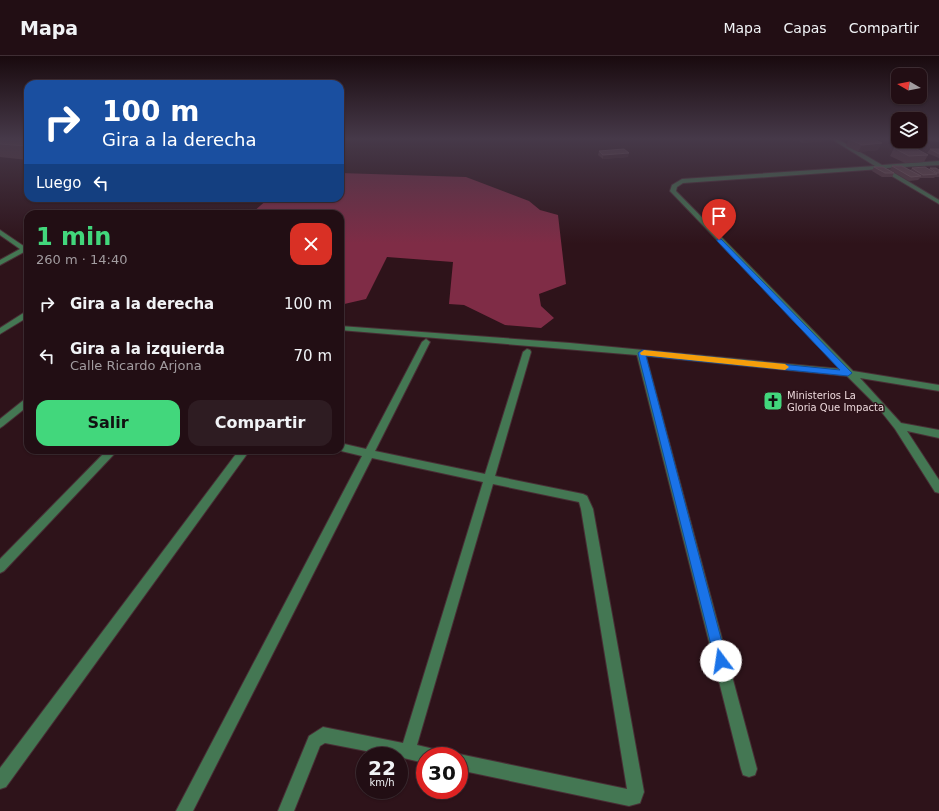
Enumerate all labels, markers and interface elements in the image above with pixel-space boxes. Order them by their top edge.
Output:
text: Mapa [20,17,78,39]
text: Mapa [723,20,762,36]
text: Capas [784,20,827,36]
text: Compartir [849,20,919,36]
north arrow [891,68,927,104]
map controls [891,68,927,148]
text: 100 m [102,95,199,128]
icon: right [36,96,88,148]
button: layers [891,112,927,148]
text: Gira a la derecha [102,129,257,150]
icon: left [90,172,112,194]
text: Luego [36,174,82,192]
pin [702,199,736,240]
icon: arrive [708,205,730,227]
text: 1 min [36,223,111,251]
button: close [290,223,332,265]
text: 260 m · 14:40 [36,252,127,267]
icon: right [36,293,58,315]
text: Gira a la derecha [70,295,214,313]
text: 100 m [284,295,332,313]
text: Gira a la izquierda [70,340,225,358]
icon: left [36,345,58,367]
text: 70 m [294,347,332,365]
text: Calle Ricardo Arjona [70,358,202,373]
church icon: Ministerios La Gloria Que Impacta [762,390,784,412]
place label: Ministerios La Gloria Que Impacta [787,390,884,413]
button: Salir [36,400,180,446]
button: Compartir [188,400,332,446]
position arrow [700,640,742,682]
speed limit sign: 30 [416,747,468,799]
text: 22 [368,756,396,780]
text: km/h [369,777,395,788]

